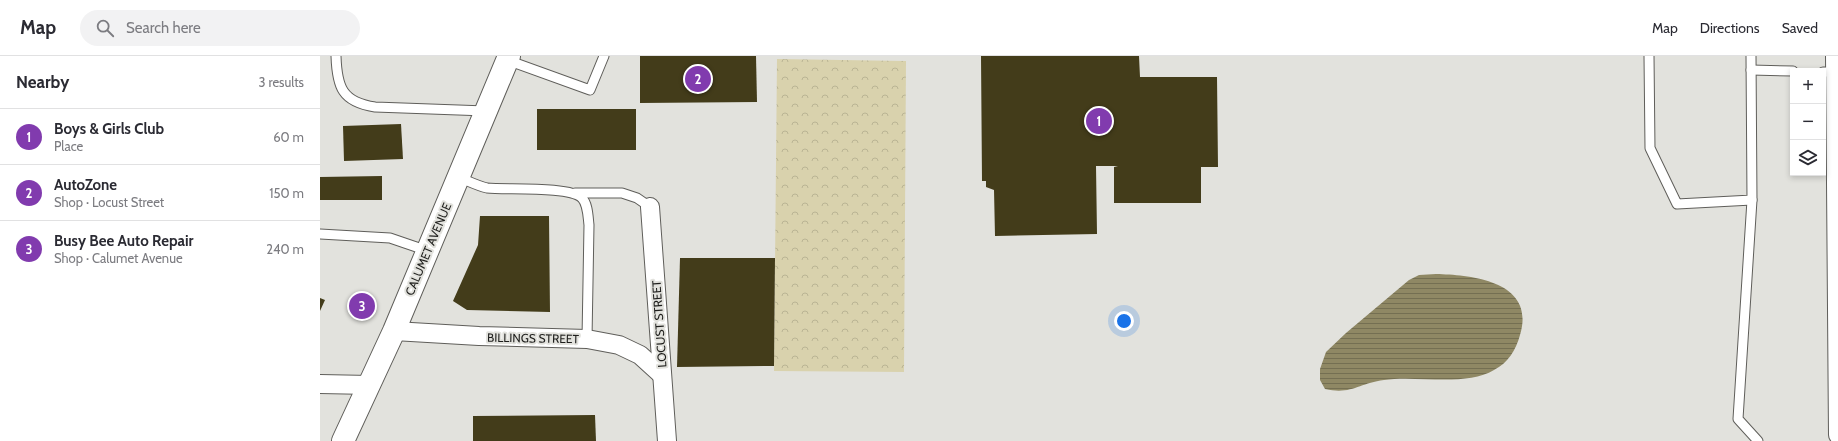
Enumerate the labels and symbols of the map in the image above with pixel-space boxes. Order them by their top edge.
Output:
pin: 2 [685,64,711,94]
pin: 1 [1086,106,1112,136]
street label: CALUMET AVENUE [402,200,454,298]
street label: LOCUST STREET [648,279,670,368]
pin: 3 [349,291,375,321]
your location [1114,311,1134,331]
street label: BILLINGS STREET [487,330,580,346]

